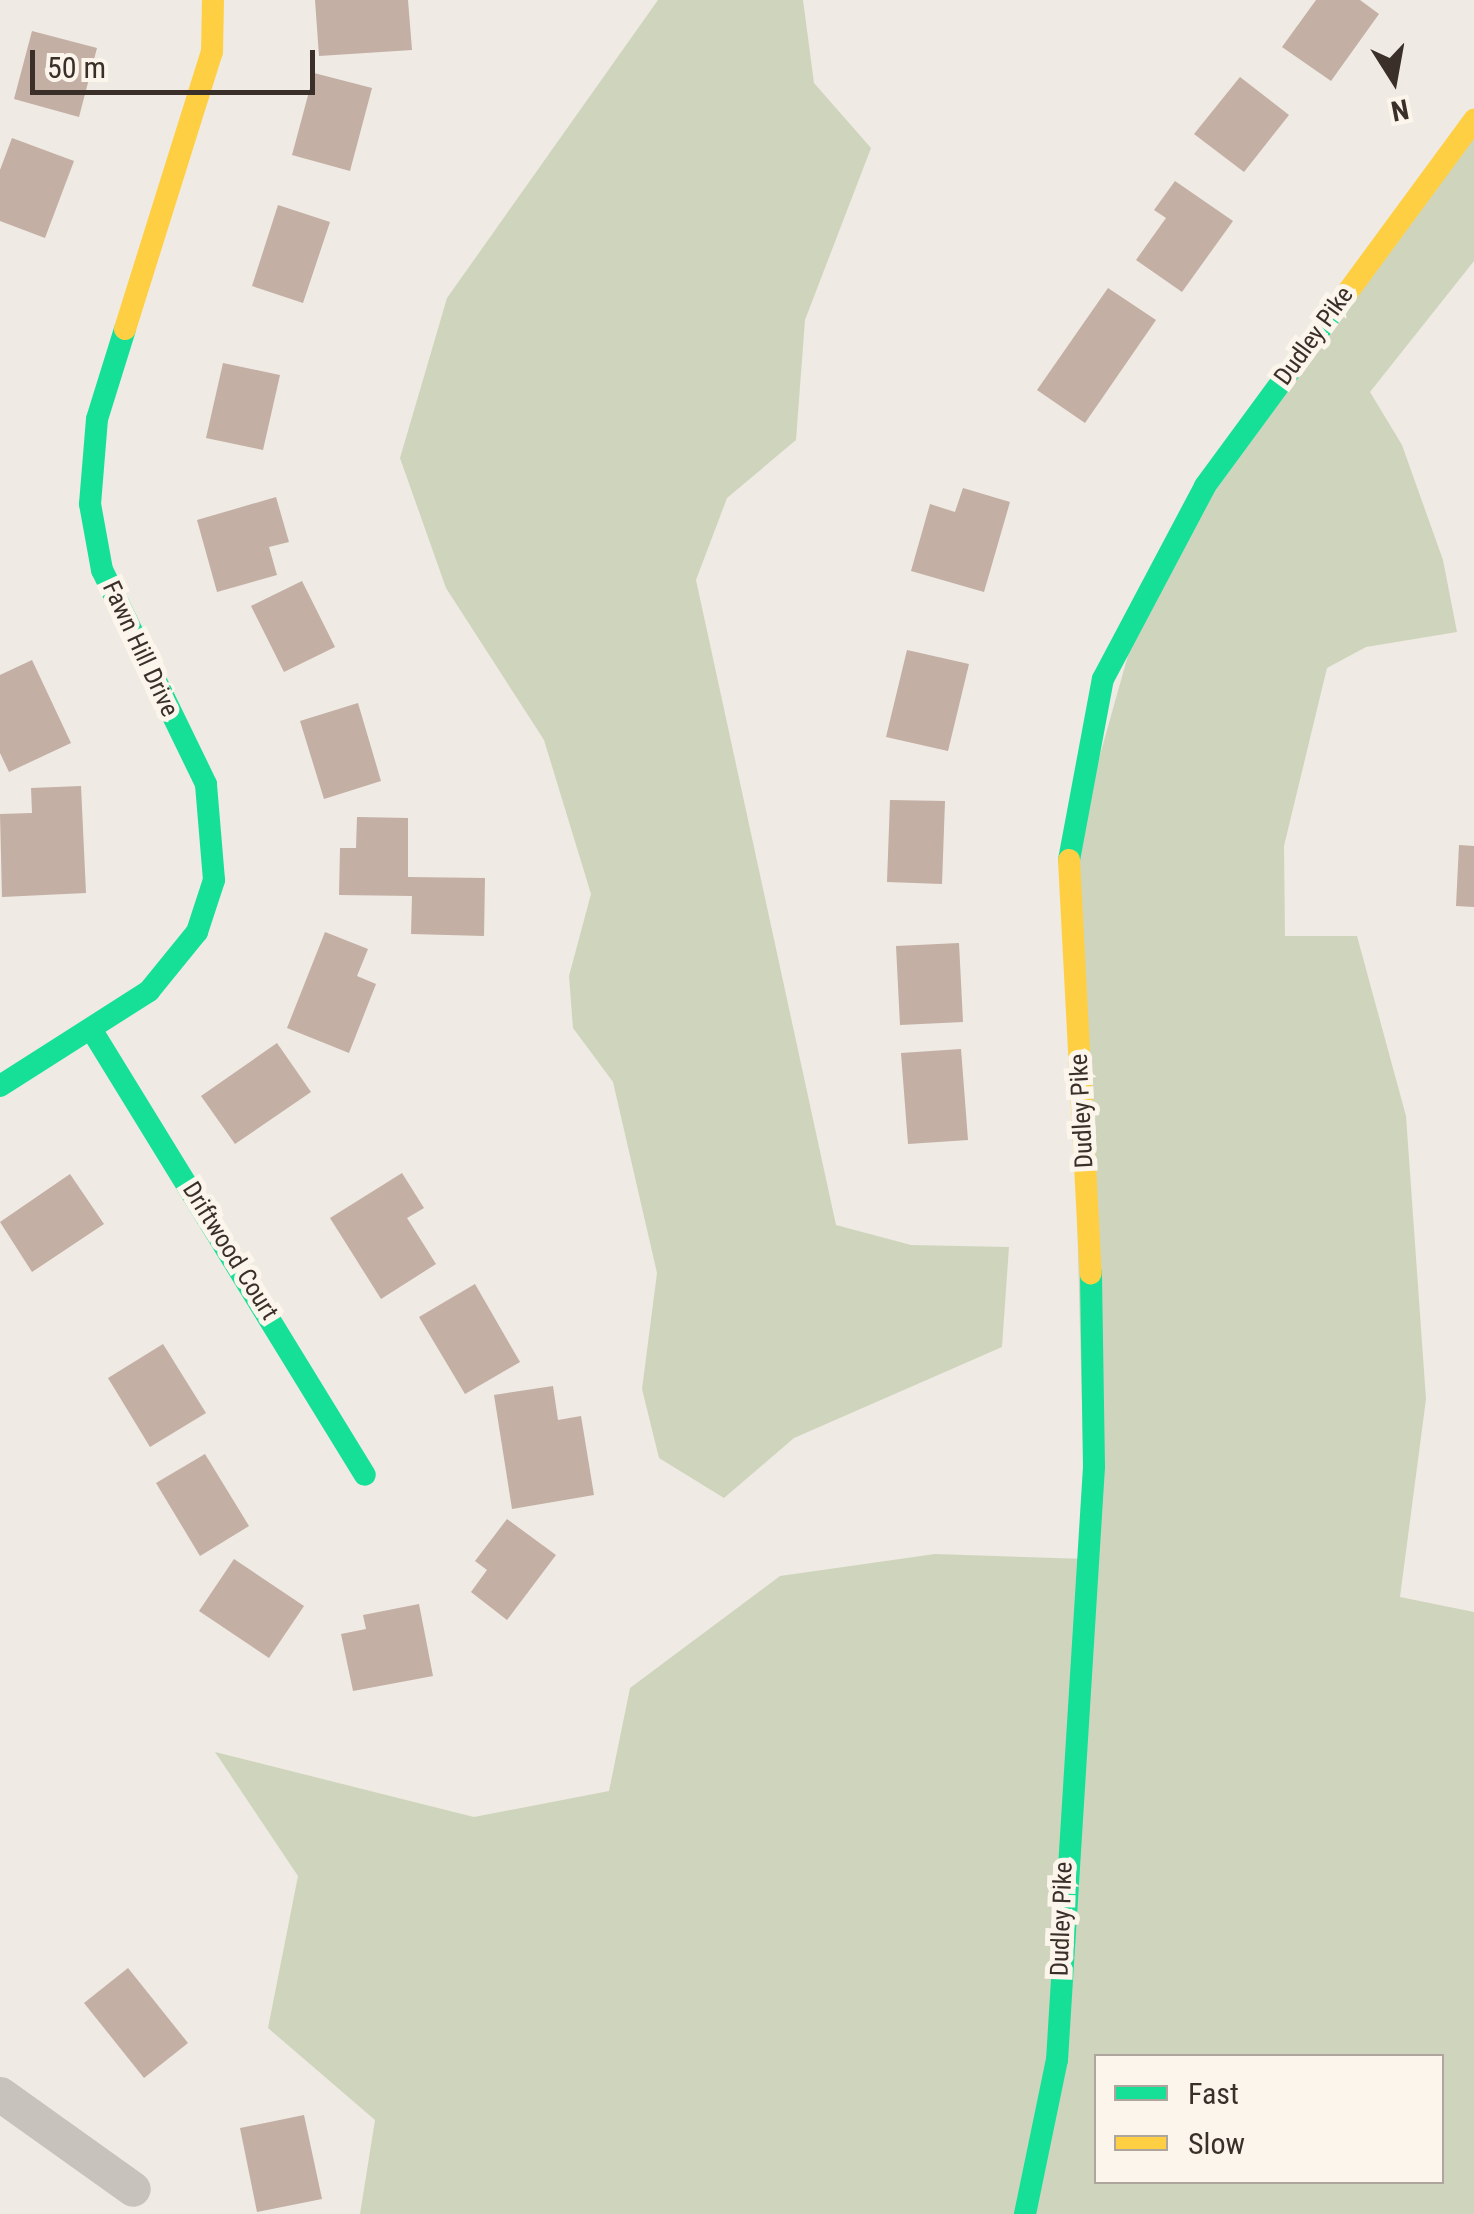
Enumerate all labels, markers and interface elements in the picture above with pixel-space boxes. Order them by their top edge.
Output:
scale bar [35,30,320,92]
north arrow [1344,30,1444,130]
text: 50 m [47,50,106,85]
text: N [1388,92,1411,128]
street label: Dudley Pike [1268,281,1360,391]
street label: Fawn Hill Drive [96,576,184,722]
street label: Dudley Pike [1064,1053,1100,1169]
street label: Driftwood Court [176,1177,284,1325]
street label: Dudley Pike [1045,1861,1079,1977]
legend [1094,2054,1444,2184]
text: Fast [1188,2076,1239,2111]
text: Slow [1188,2126,1245,2161]

